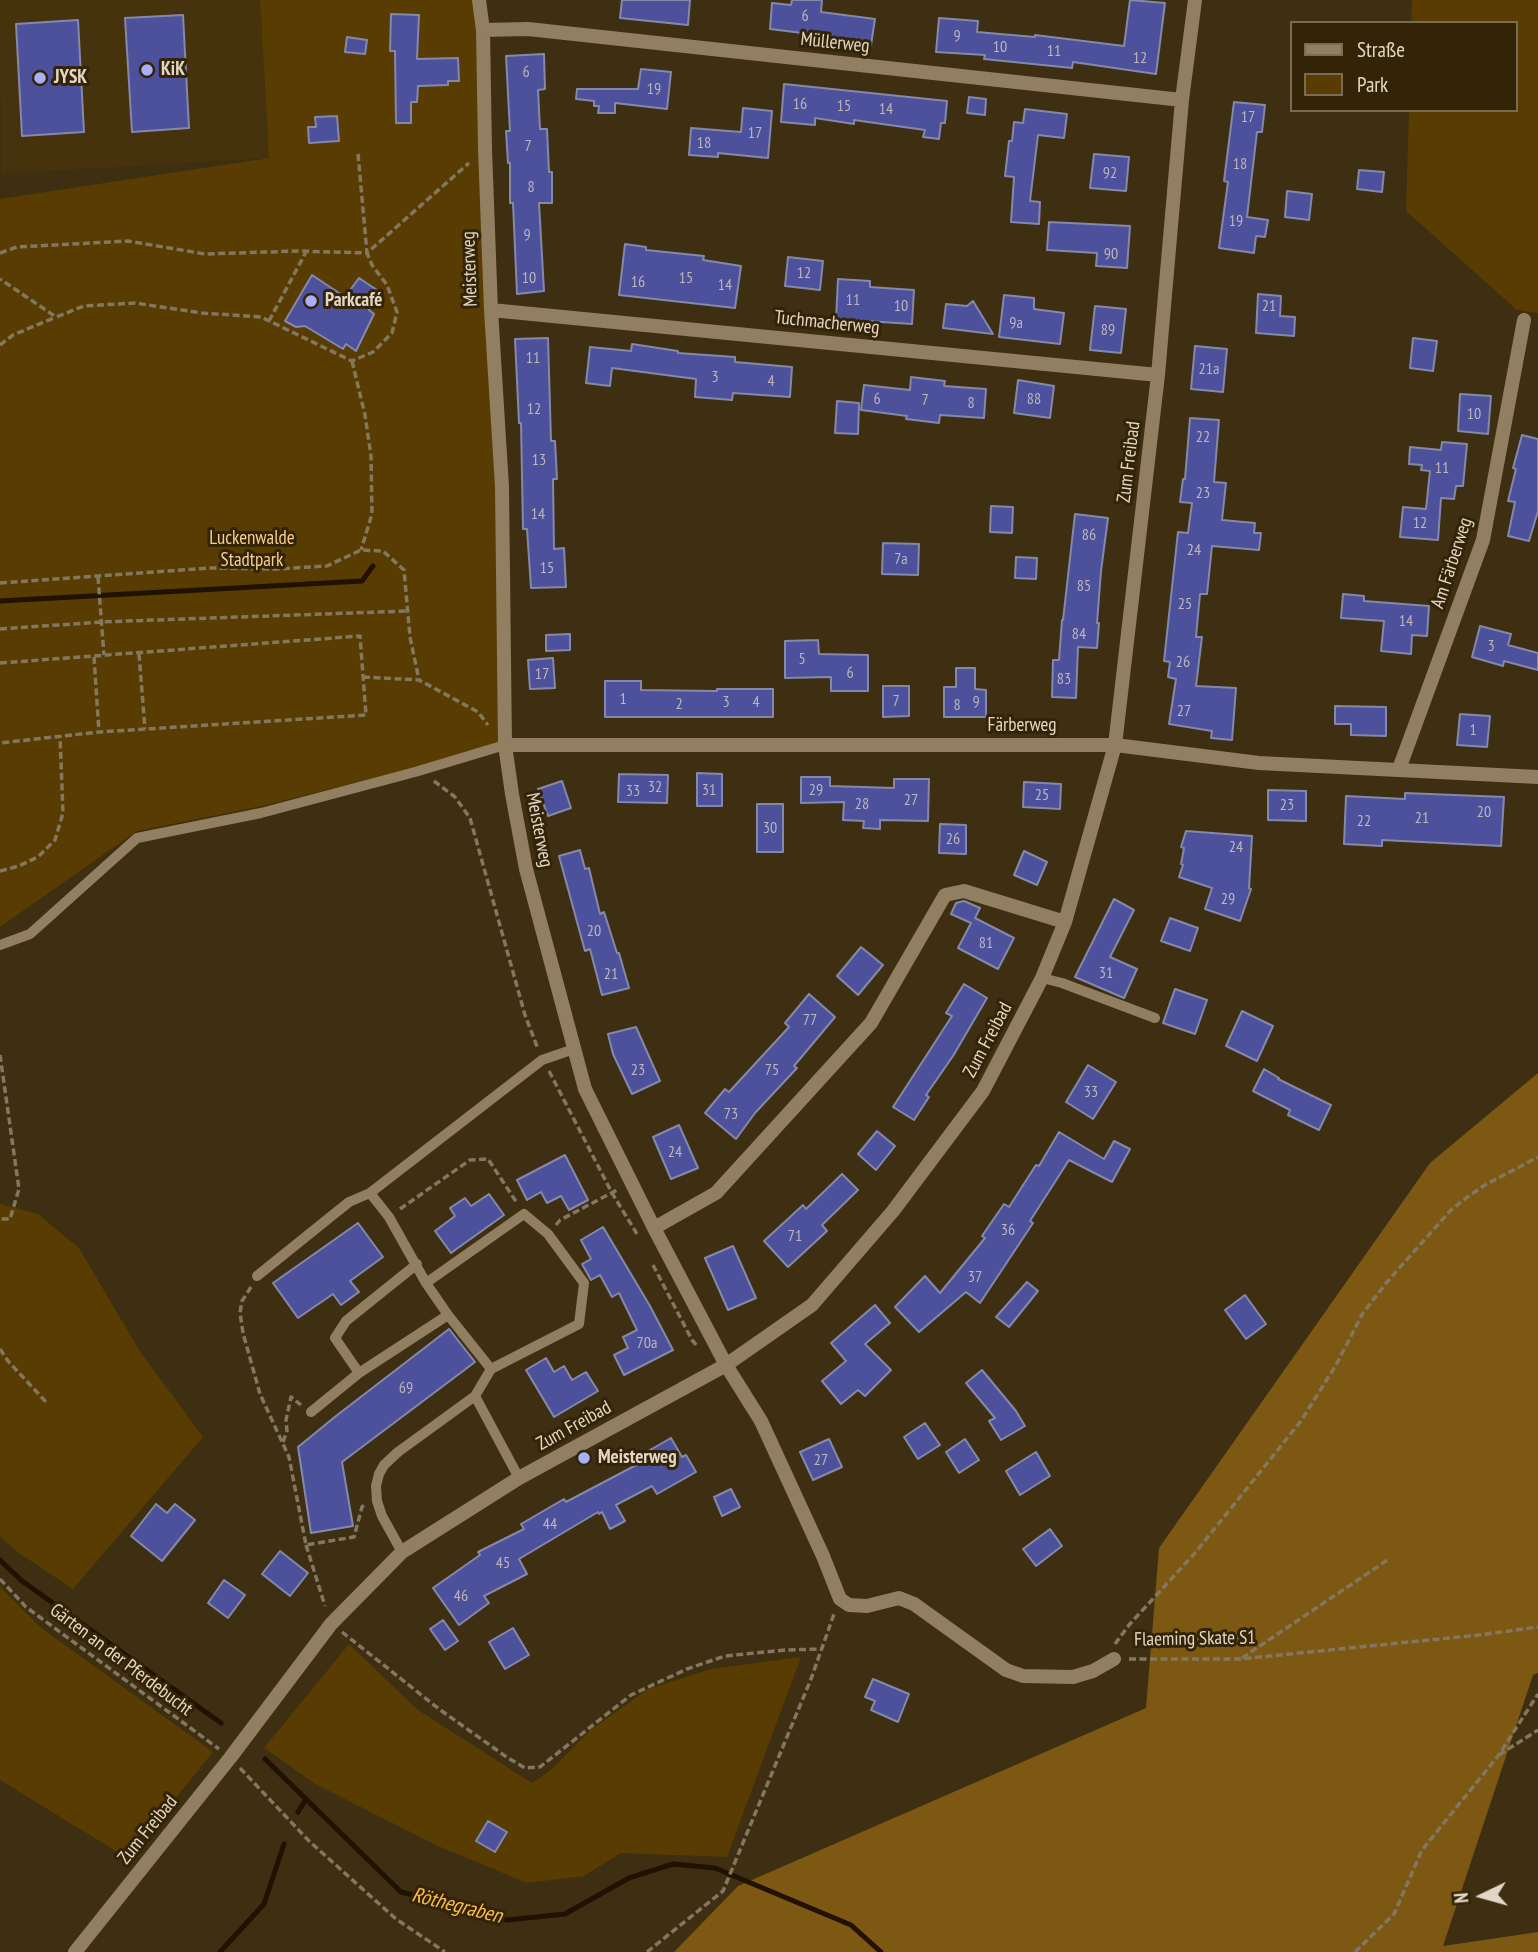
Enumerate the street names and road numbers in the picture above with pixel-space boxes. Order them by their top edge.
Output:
street label: Müllerweg [799,28,871,58]
street label: Meisterweg [457,231,483,307]
street label: Tuchmacherweg [773,306,881,340]
street label: Zum Freibad [1113,420,1145,504]
street label: Am Färberweg [1427,515,1477,611]
street label: Färberweg [988,715,1056,737]
street label: Meisterweg [521,791,557,869]
street label: Zum Freibad [959,999,1017,1081]
street label: Zum Freibad [533,1396,615,1456]
street label: Gärten an der Pferdebucht [45,1599,197,1721]
street label: Flaeming Skate S1 [1134,1627,1256,1651]
street label: Zum Freibad [113,1791,183,1869]

